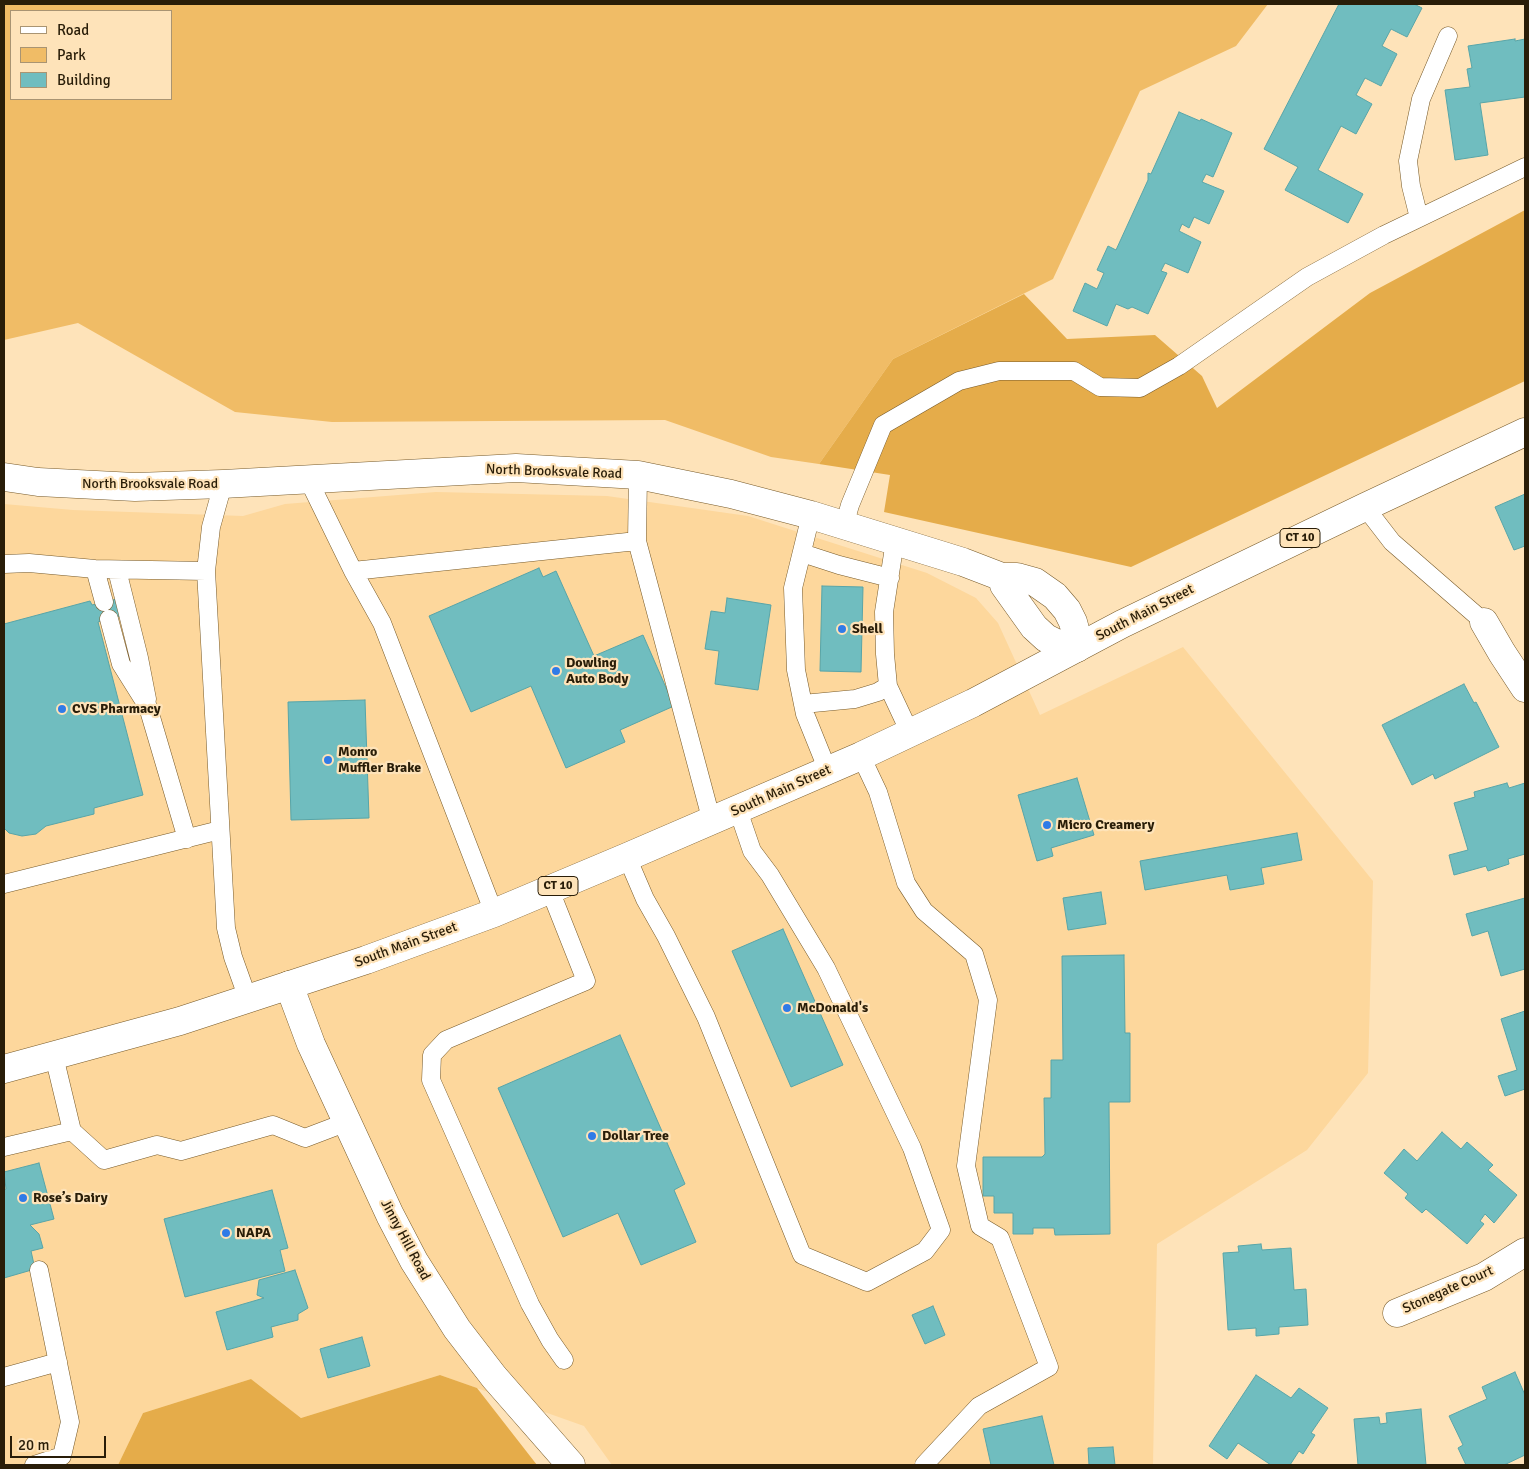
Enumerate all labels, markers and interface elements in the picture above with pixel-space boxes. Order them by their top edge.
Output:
legend [10,10,172,100]
text: Road [57,21,89,39]
text: Park [57,46,86,64]
text: Building [57,71,111,89]
street label: North Brooksvale Road [486,461,622,483]
street label: North Brooksvale Road [82,476,218,492]
road number: CT 10 [1280,528,1320,548]
street label: South Main Street [1093,581,1197,645]
place label: Shell [852,621,883,637]
marker: Shell [836,623,848,635]
place label: Dowling Auto Body [566,655,628,688]
marker: Dowling Auto Body [550,665,562,677]
place label: CVS Pharmacy [72,701,161,717]
marker: CVS Pharmacy [56,703,68,715]
place label: Monro Muffler Brake [338,744,421,776]
marker: Monro Muffler Brake [322,754,334,766]
street label: South Main Street [728,761,834,821]
place label: Micro Creamery [1057,817,1155,833]
marker: Micro Creamery [1041,819,1053,831]
road number: CT 10 [538,876,578,896]
street label: South Main Street [353,919,459,971]
place label: McDonald's [797,1000,868,1016]
marker: McDonald's [781,1002,793,1014]
place label: Dollar Tree [602,1128,669,1144]
marker: Dollar Tree [586,1130,598,1142]
place label: Rose’s Dairy [33,1190,108,1206]
marker: Rose’s Dairy [17,1192,29,1204]
street label: Jinny Hill Road [377,1197,433,1283]
place label: NAPA [236,1225,271,1241]
marker: NAPA [220,1227,232,1239]
street label: Stonegate Court [1400,1263,1496,1317]
scale bar [12,1426,109,1458]
text: 20 m [18,1436,49,1454]

